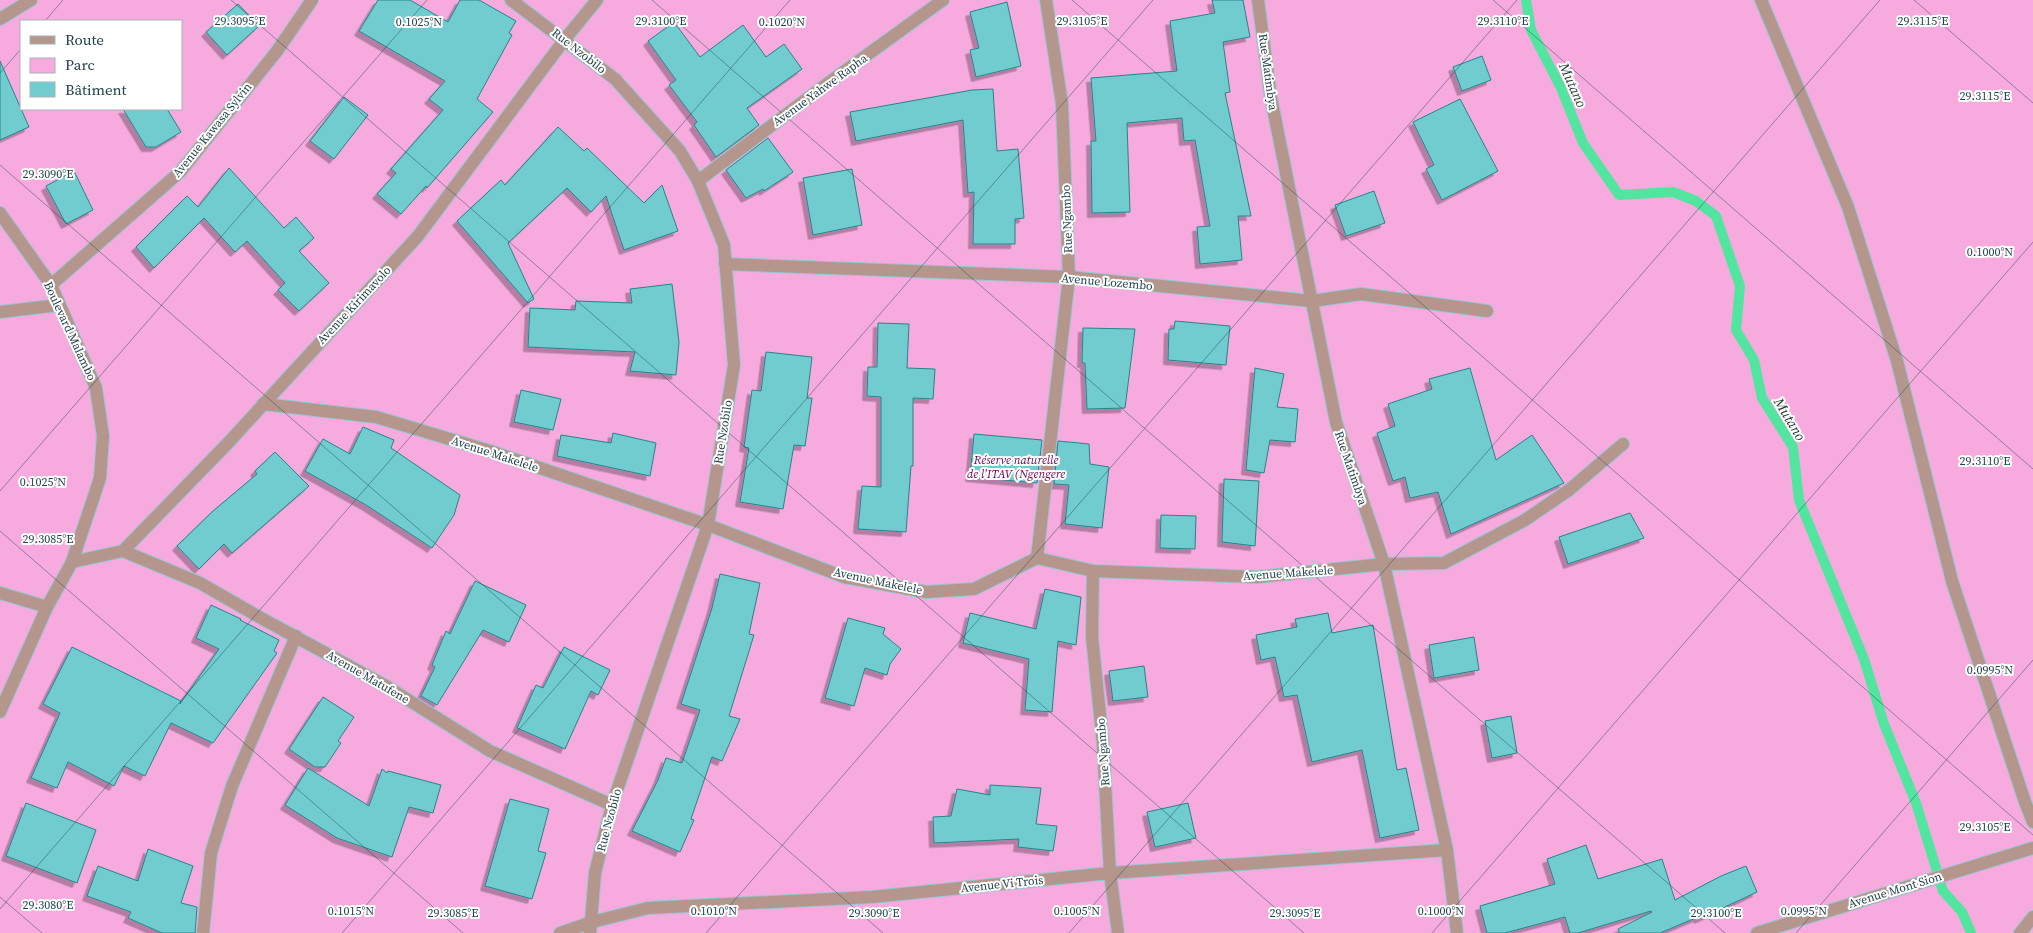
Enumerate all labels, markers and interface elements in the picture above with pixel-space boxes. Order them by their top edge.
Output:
text: 29.3095°E [215,13,265,29]
text: 29.3100°E [636,13,686,29]
text: 29.3105°E [1057,13,1107,29]
text: 29.3110°E [1478,13,1528,29]
text: 29.3115°E [1898,13,1948,29]
text: 0.1025°N [396,14,442,30]
text: 0.1020°N [759,14,805,30]
legend [20,20,182,110]
street label: Rue Nzobilo [549,25,610,77]
text: Route [65,29,104,50]
street label: Rue Matimbya [1255,33,1281,112]
street label: Avenue Yahwe Rapha [770,50,871,130]
text: Parc [65,54,95,75]
water label: Mutano [1554,59,1592,111]
text: Bâtiment [65,79,127,100]
street label: Avenue Kawasa Sylvin [169,79,255,181]
text: 29.3115°E [1960,88,2010,104]
text: 29.3090°E [23,166,73,182]
street label: Rue Ngambo [1058,184,1076,253]
text: 0.1000°N [1967,244,2013,260]
street label: Avenue Kirimavolo [314,262,395,348]
street label: Avenue Lozembo [1061,270,1154,294]
street label: Boulevard Malambo [40,279,100,383]
water label: Mutano [1769,393,1811,444]
street label: Rue Nzobilo [710,398,736,465]
street label: Rue Matimbya [1331,429,1371,508]
street label: Avenue Makelele [449,432,541,476]
park label: Réserve naturelle de l'ITAV (Ngengere [967,452,1065,482]
text: 29.3110°E [1960,453,2010,469]
text: 0.1025°N [20,474,66,490]
text: 29.3085°E [23,531,73,547]
street label: Avenue Makelele [1242,562,1334,584]
street label: Avenue Makelele [832,564,924,598]
street label: Avenue Matufene [324,647,412,707]
text: 0.0995°N [1967,662,2013,678]
street label: Rue Ngambo [1093,717,1113,787]
street label: Rue Nzobilo [593,786,625,853]
text: 29.3105°E [1960,819,2010,835]
street label: Avenue Mont Sion [1846,868,1944,912]
street label: Avenue Vi Trois [960,872,1044,896]
text: 29.3080°E [23,897,73,913]
text: 0.1015°N [328,903,374,919]
text: 0.1010°N [691,903,737,919]
text: 0.1005°N [1054,903,1100,919]
text: 0.1000°N [1418,903,1464,919]
text: 0.0995°N [1781,903,1827,919]
text: 29.3085°E [428,905,478,921]
text: 29.3090°E [849,905,899,921]
text: 29.3095°E [1270,905,1320,921]
text: 29.3100°E [1691,905,1741,921]

